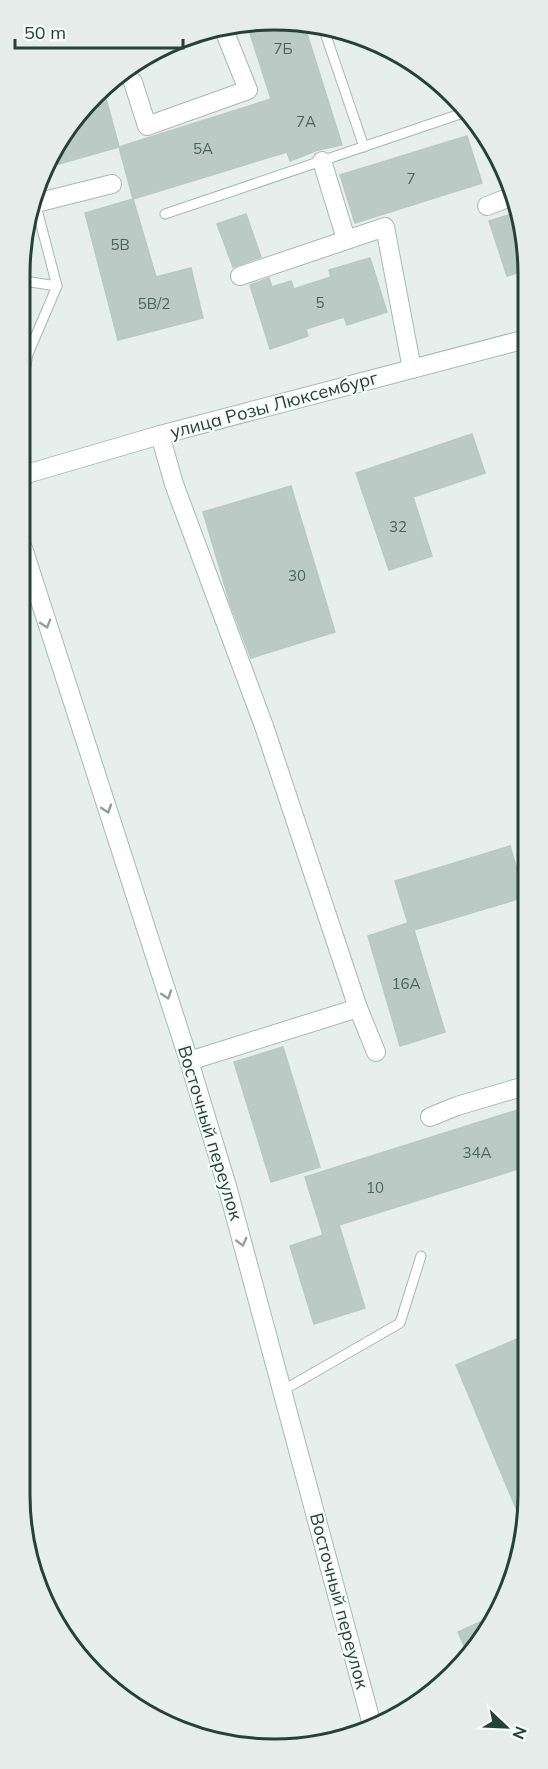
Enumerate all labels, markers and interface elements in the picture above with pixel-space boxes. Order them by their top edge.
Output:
scale bar [15,12,183,50]
text: 50 m [24,21,66,44]
house number: 7Б [273,39,293,58]
house number: 7А [296,112,316,131]
house number: 5А [193,139,213,158]
house number: 7 [406,169,416,188]
house number: 5В [110,235,130,254]
house number: 5 [315,293,325,312]
house number: 5В/2 [138,294,170,313]
street label: улица Розы Люксембург [167,366,380,443]
house number: 32 [389,517,407,536]
house number: 30 [288,566,306,585]
one-way arrow [39,618,52,629]
one-way arrow [100,803,112,814]
house number: 16А [391,974,421,993]
one-way arrow [160,989,172,1000]
street label: Восточный переулок [173,1043,248,1223]
house number: 34А [462,1143,492,1162]
house number: 10 [366,1178,384,1197]
one-way arrow [235,1236,247,1247]
street label: Восточный переулок [305,1510,374,1692]
north arrow [476,1697,536,1757]
text: N [508,1723,531,1742]

